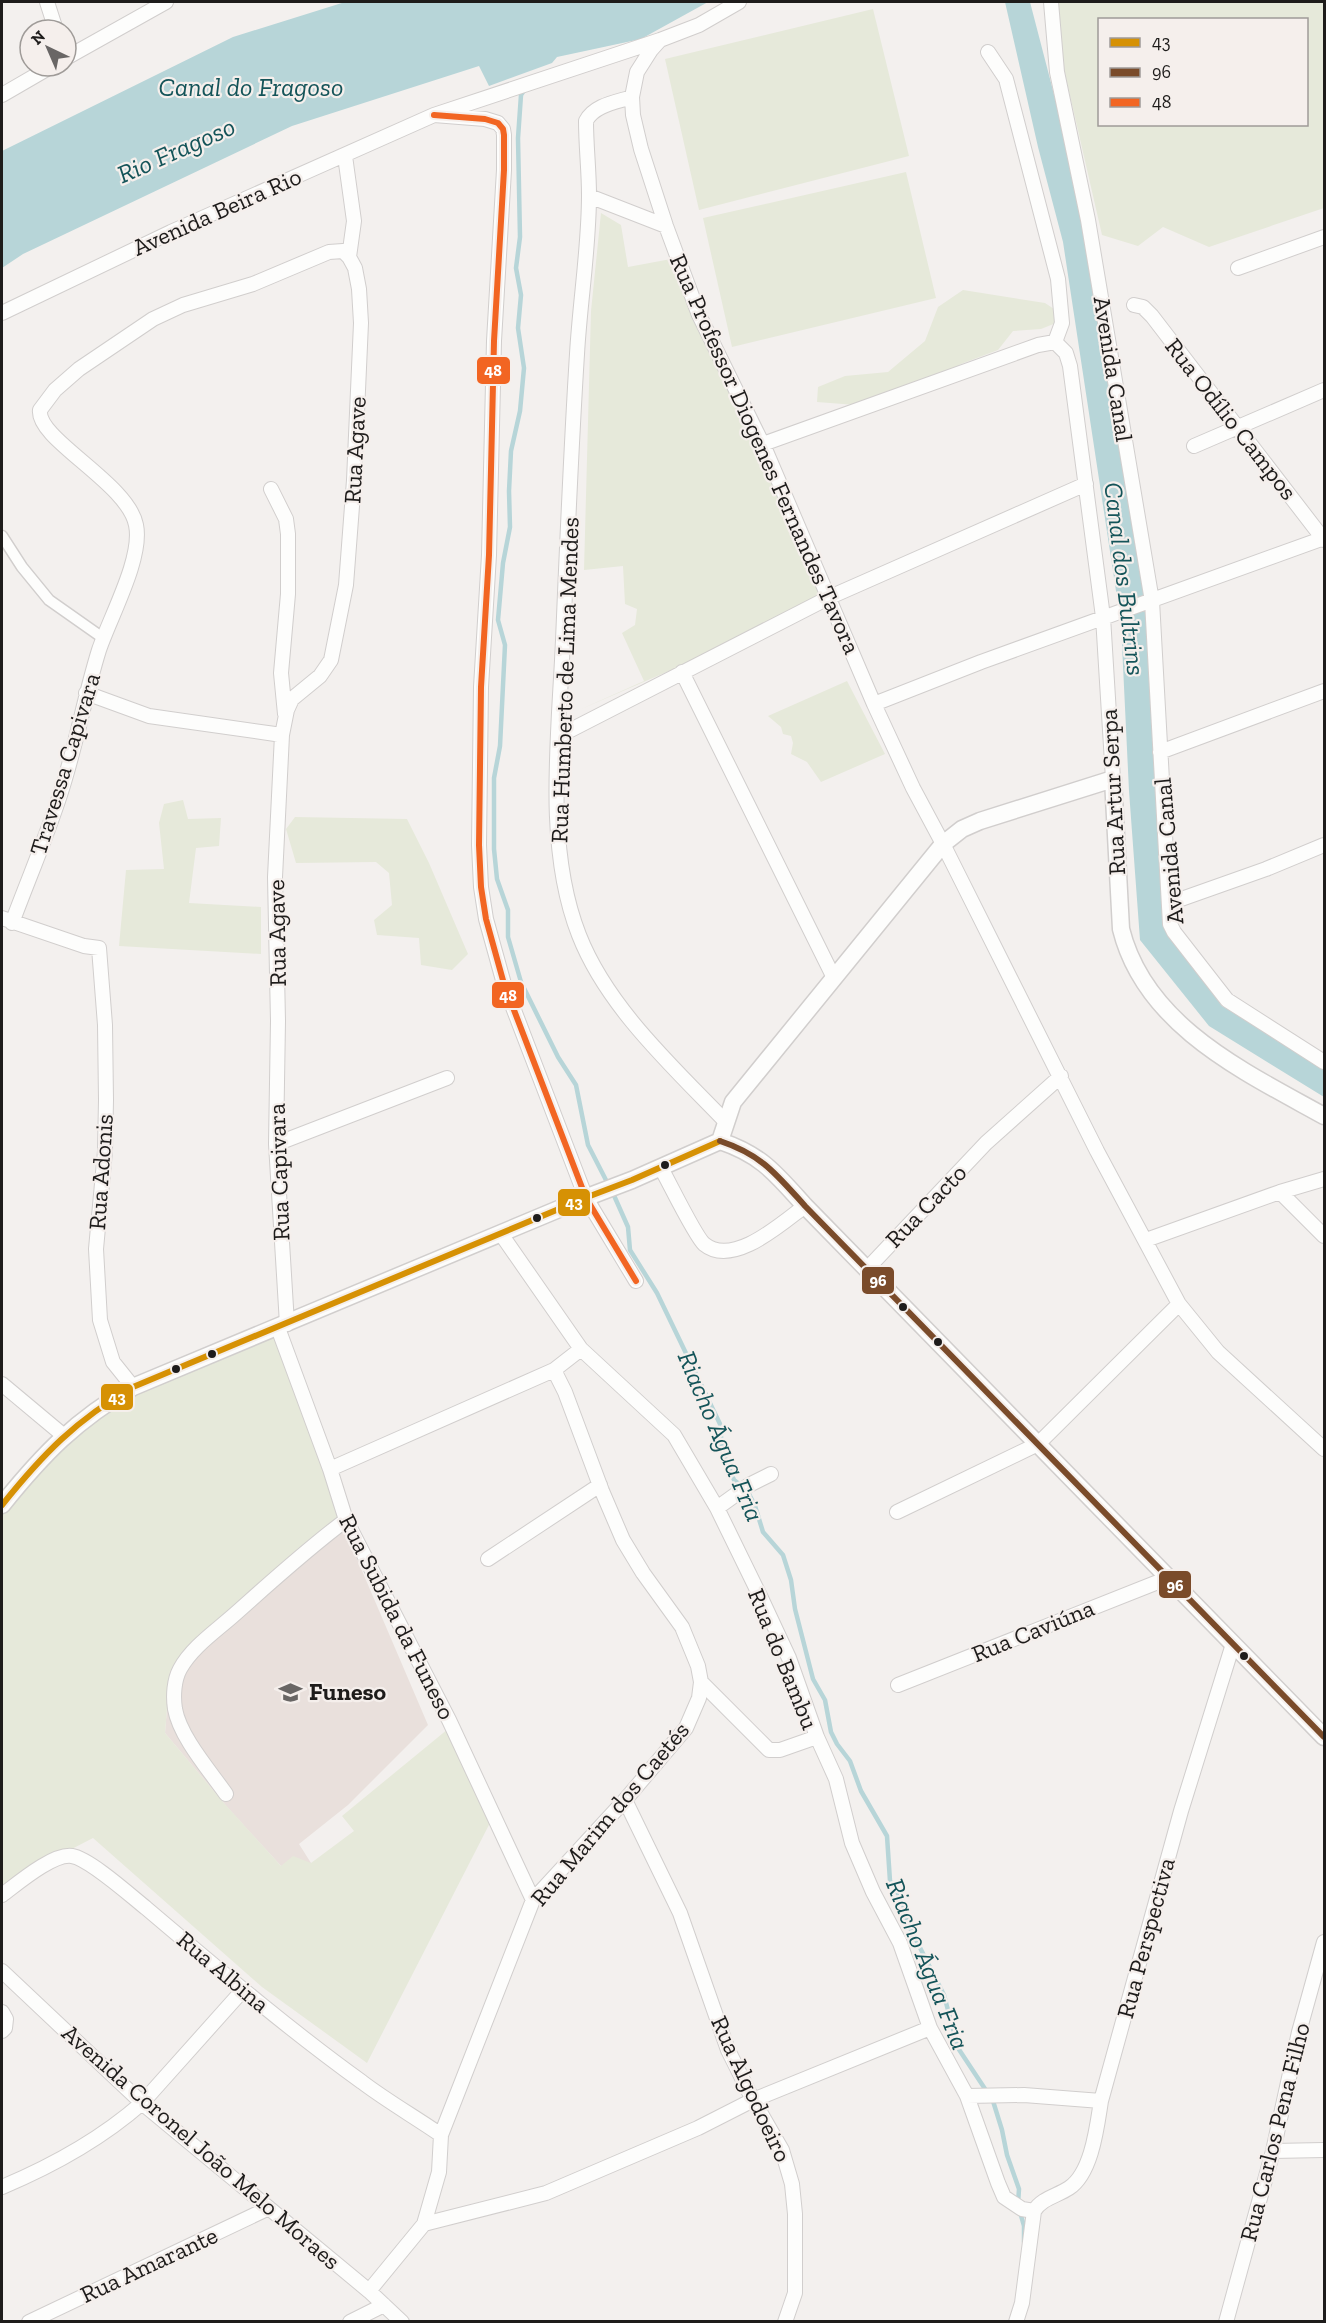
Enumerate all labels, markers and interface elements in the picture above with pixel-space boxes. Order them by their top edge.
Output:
north arrow [18,18,78,78]
legend [1098,18,1308,126]
text: N [27,27,49,49]
text: 43 [1152,31,1171,53]
text: 96 [1152,61,1171,83]
water label: Canal do Fragoso [159,71,343,103]
text: 48 [1152,91,1171,113]
water label: Rio Fragoso [112,110,240,190]
street label: Avenida Beira Rio [128,161,306,262]
street label: Rua Professor Diogenes Fernandes Tavora [664,249,867,659]
street label: Avenida Canal [1088,294,1139,444]
street label: Rua Odílio Campos [1159,332,1304,505]
line badge: 48 [476,356,511,385]
text: 48 [484,361,502,380]
street label: Rua Agave [337,396,372,504]
water label: Canal dos Bultrins [1097,481,1153,677]
street label: Rua Humberto de Lima Mendes [544,517,585,843]
street label: Travessa Capivara [23,669,106,858]
street label: Rua Artur Serpa [1094,708,1131,876]
street label: Avenida Canal [1148,777,1189,926]
street label: Rua Agave [261,879,292,987]
line badge: 48 [491,981,525,1009]
text: 48 [499,986,517,1005]
street label: Rua Capivara [262,1102,295,1241]
street label: Rua Adonis [82,1113,119,1231]
street label: Rua Cacto [879,1158,972,1253]
unlabelled marker [659,1159,671,1171]
line badge: 43 [557,1188,591,1217]
text: 43 [565,1193,583,1212]
unlabelled marker [531,1212,543,1224]
line badge: 96 [861,1266,895,1295]
text: 96 [869,1271,887,1290]
unlabelled marker [897,1301,909,1313]
unlabelled marker [932,1336,944,1348]
water label: Riacho Água Fria [671,1346,771,1526]
unlabelled marker [206,1348,218,1360]
unlabelled marker [170,1363,182,1375]
line badge: 43 [100,1383,134,1411]
text: 43 [108,1388,126,1407]
street label: Rua Subida da Funeso [333,1510,461,1724]
line badge: 96 [1158,1570,1192,1599]
text: 96 [1166,1576,1184,1595]
street label: Rua do Bambu [742,1584,825,1734]
street label: Rua Caviúna [967,1593,1099,1668]
unlabelled marker [1238,1650,1250,1662]
place label: Funeso [309,1678,386,1706]
school or university icon: Funeso [278,1679,304,1705]
street label: Rua Marim dos Caetés [524,1716,695,1912]
street label: Rua Perspectiva [1110,1854,1181,2021]
water label: Riacho Água Fria [879,1874,977,2054]
street label: Rua Albina [171,1925,276,2019]
street label: Rua Algodoeiro [705,2011,798,2166]
street label: Avenida Coronel João Melo Moraes [56,2018,346,2275]
street label: Rua Carlos Pena Filho [1233,2019,1316,2244]
street label: Rua Amarante [76,2220,222,2309]

